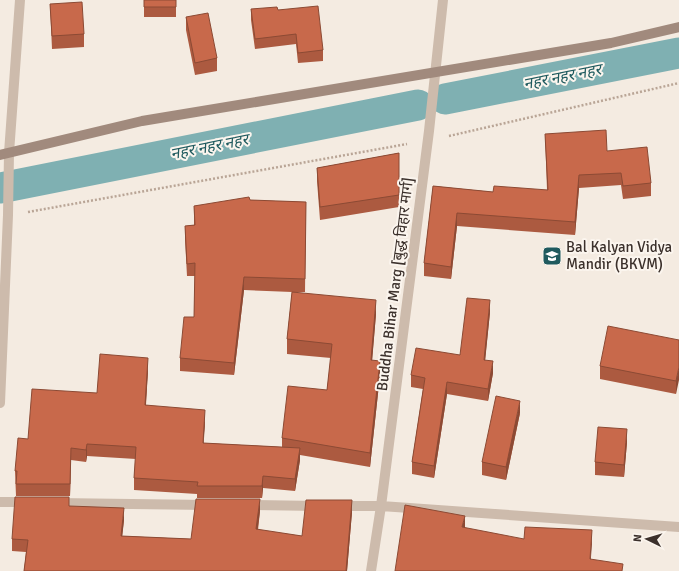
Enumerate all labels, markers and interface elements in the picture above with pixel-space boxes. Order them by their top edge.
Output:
water label: नहर नहर नहर [522,59,606,94]
water label: नहर नहर नहर [169,129,253,164]
street label: Buddha Bihar Marg [बुद्ध विहार मार्ग] [373,176,418,392]
place label: Bal Kalyan Vidya Mandir (BKVM) [566,238,672,273]
school or university icon: Bal Kalyan Vidya Mandir (BKVM) [541,245,563,267]
north arrow [627,519,667,559]
text: N [631,534,644,543]

